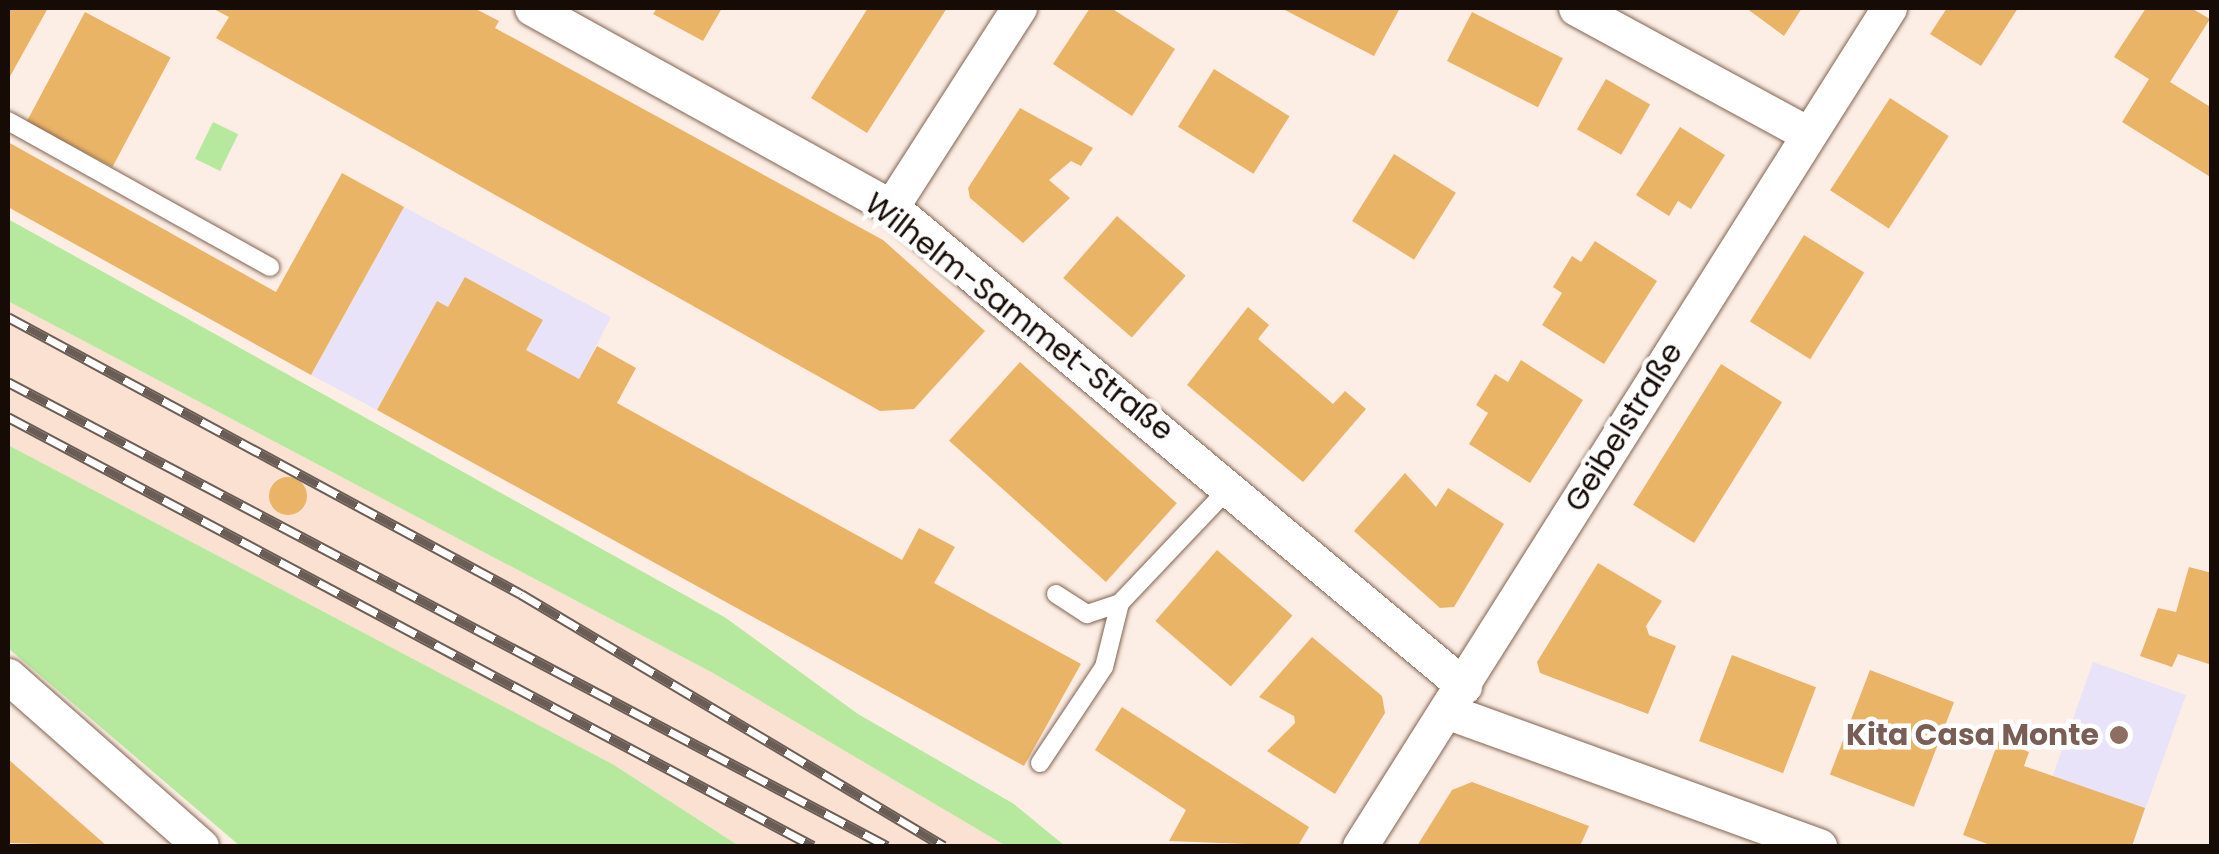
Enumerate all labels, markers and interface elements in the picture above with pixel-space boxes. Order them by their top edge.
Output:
street label: Wilhelm-Sammet-Straße [858,185,1180,449]
street label: Geibelstraße [1558,336,1690,518]
place label: Kita Casa Monte [1846,717,2099,753]
marker: Kita Casa Monte [2108,724,2130,746]

